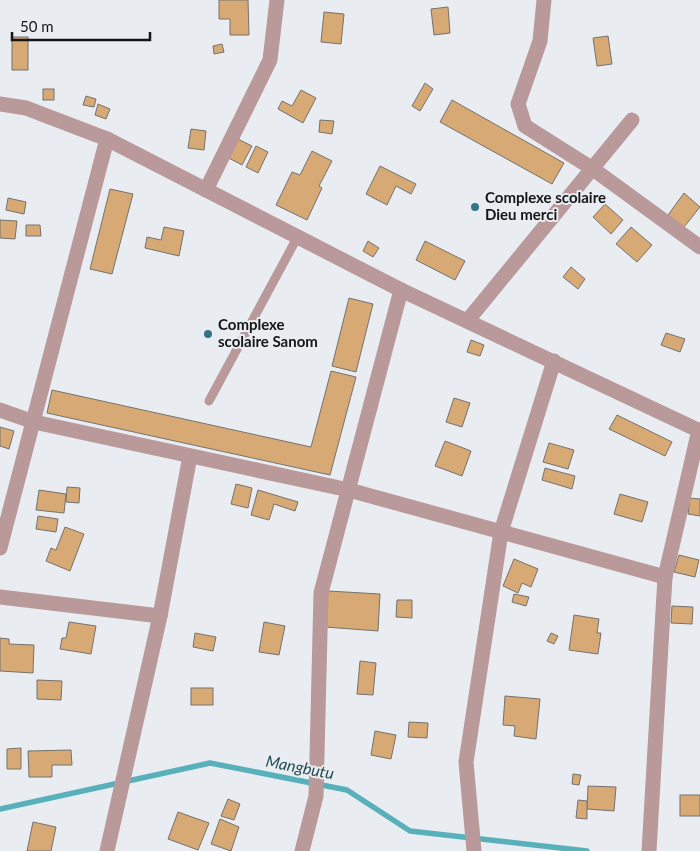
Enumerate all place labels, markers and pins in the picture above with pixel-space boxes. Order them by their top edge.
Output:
place label: Complexe scolaire Dieu merci [485,188,606,223]
marker: Complexe scolaire Dieu merci [469,201,481,213]
place label: Complexe scolaire Sanom [218,315,318,350]
marker: Complexe scolaire Sanom [202,328,214,340]

